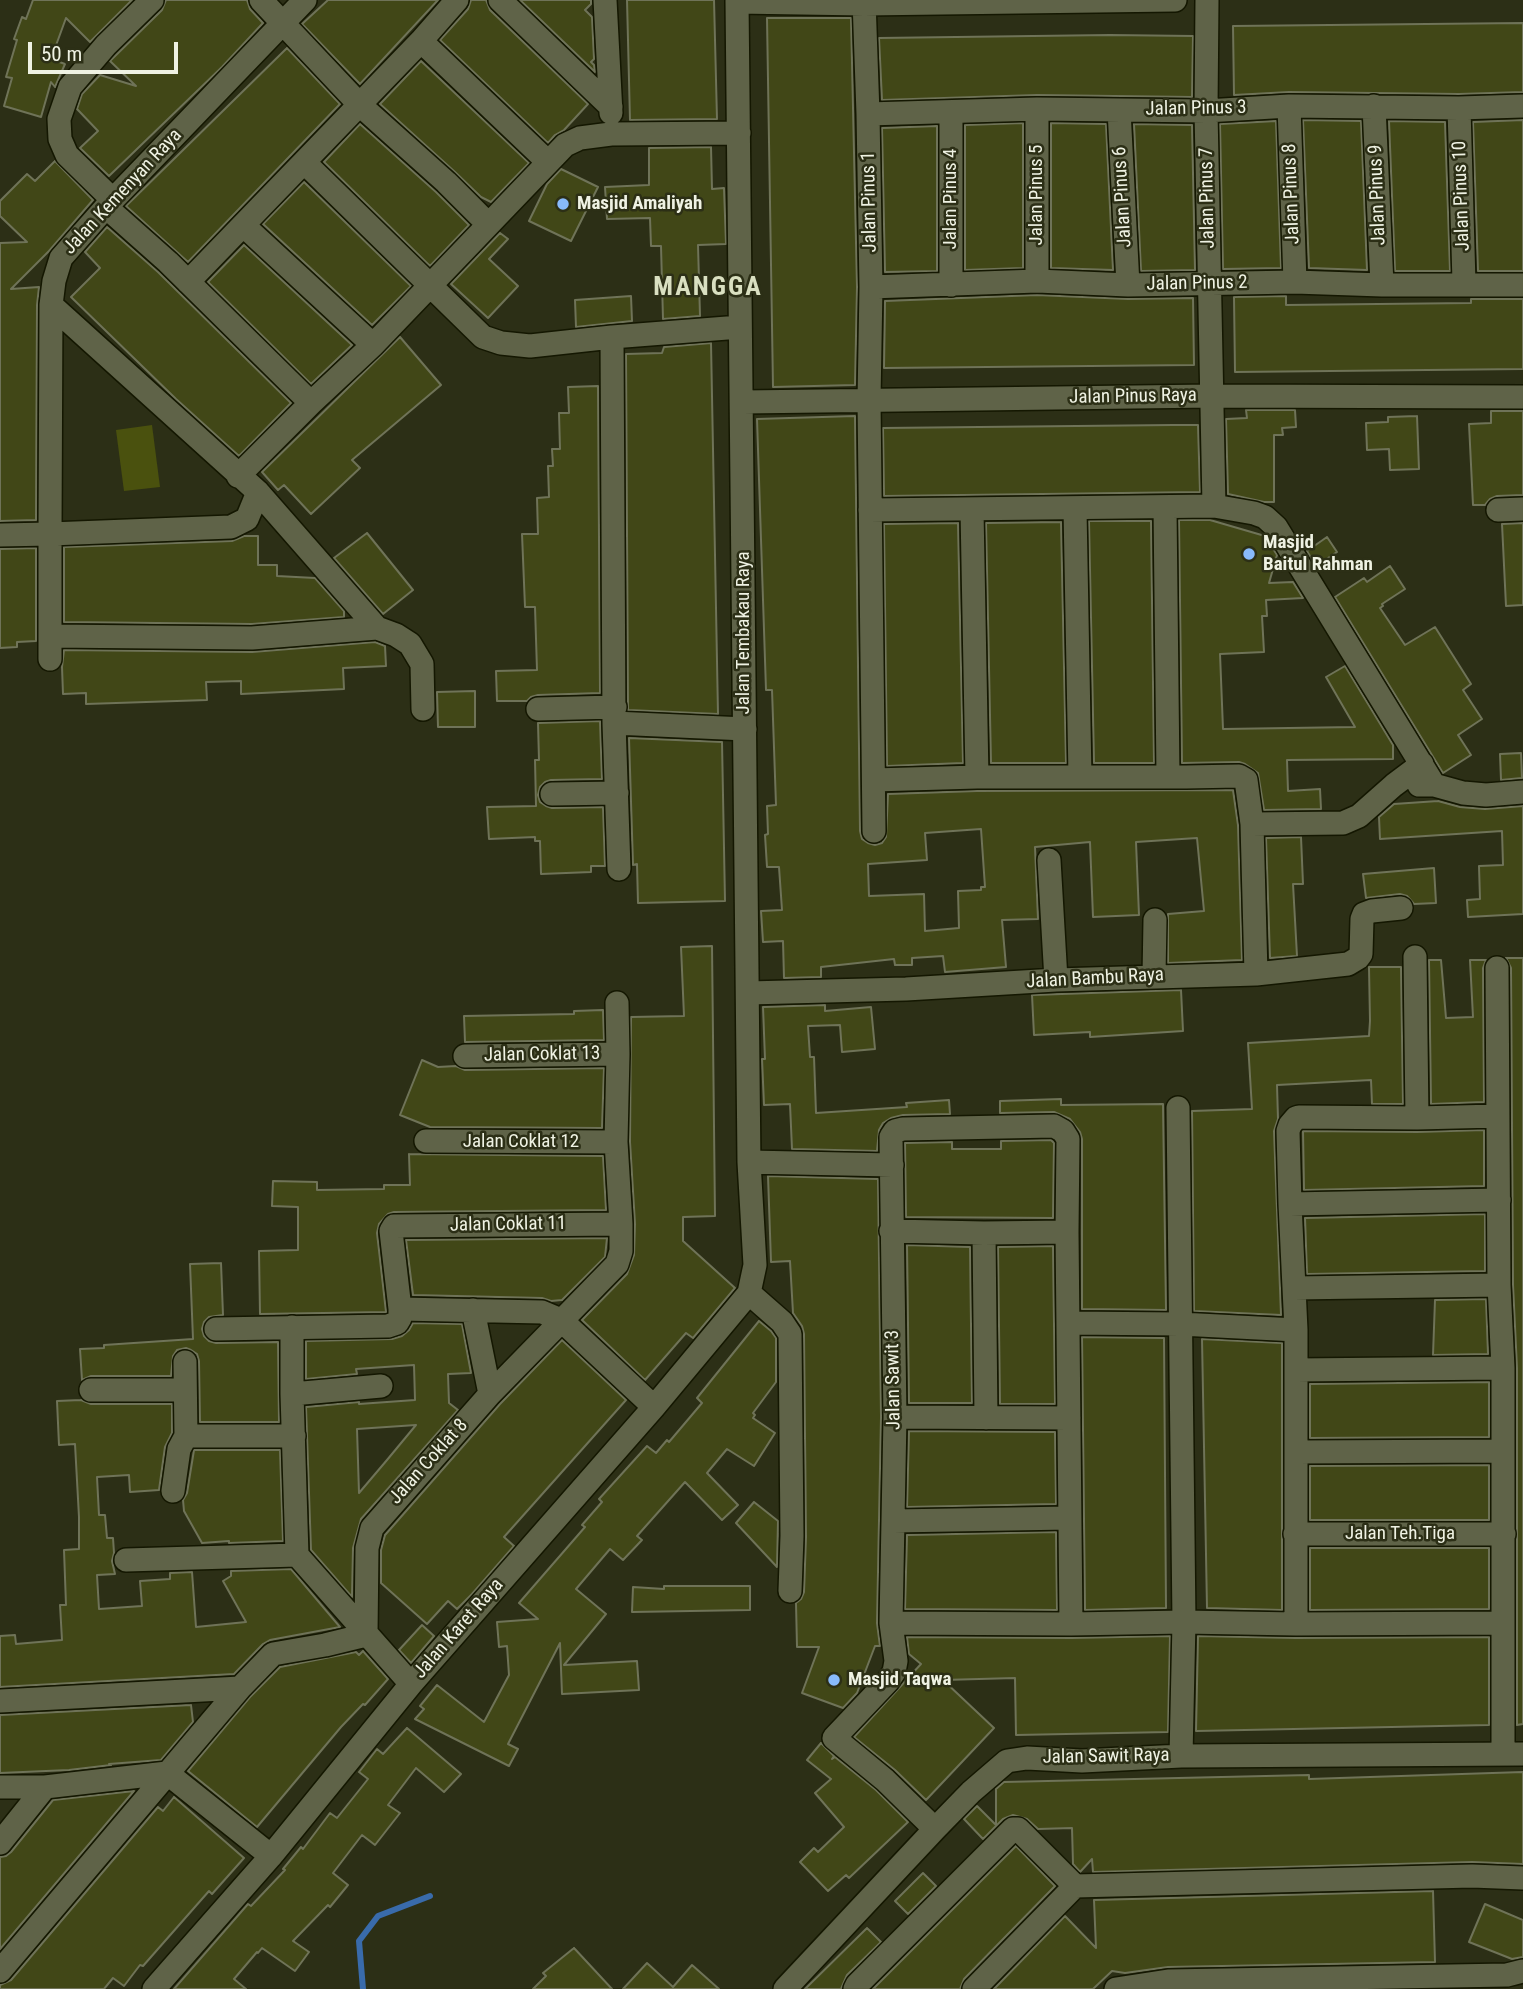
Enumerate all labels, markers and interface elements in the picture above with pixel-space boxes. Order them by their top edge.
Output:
scale bar [32,28,182,72]
text: 50 m [41,42,82,66]
street label: Jalan Pinus 3 [1145,97,1247,121]
street label: Jalan Kemenyan Raya [59,125,187,259]
street label: Jalan Pinus 10 [1449,140,1475,252]
street label: Jalan Pinus 8 [1279,143,1305,245]
street label: Jalan Pinus 9 [1365,144,1391,246]
street label: Jalan Pinus 5 [1026,145,1048,245]
street label: Jalan Pinus 6 [1109,146,1137,248]
street label: Jalan Pinus 7 [1196,147,1220,249]
street label: Jalan Pinus 4 [940,149,962,249]
street label: Jalan Pinus 1 [858,151,882,253]
place label: Masjid Amaliyah [577,193,702,215]
marker: Masjid Amaliyah [555,196,571,212]
district label: MANGGA [654,272,762,304]
street label: Jalan Pinus 2 [1146,272,1248,296]
street label: Jalan Pinus Raya [1069,384,1197,410]
place label: Masjid Baitul Rahman [1263,532,1373,576]
marker: Masjid Baitul Rahman [1241,546,1257,562]
street label: Jalan Tembakau Raya [733,551,755,715]
street label: Jalan Bambu Raya [1026,964,1164,994]
street label: Jalan Coklat 13 [484,1043,600,1067]
street label: Jalan Coklat 12 [463,1131,579,1153]
street label: Jalan Coklat 11 [450,1213,566,1237]
street label: Jalan Sawit 3 [882,1330,906,1430]
street label: Jalan Coklat 8 [385,1415,473,1509]
street label: Jalan Teh.Tiga [1345,1523,1455,1545]
street label: Jalan Karet Raya [409,1574,509,1684]
place label: Masjid Taqwa [848,1669,951,1691]
marker: Masjid Taqwa [826,1672,842,1688]
street label: Jalan Sawit Raya [1042,1744,1170,1770]

